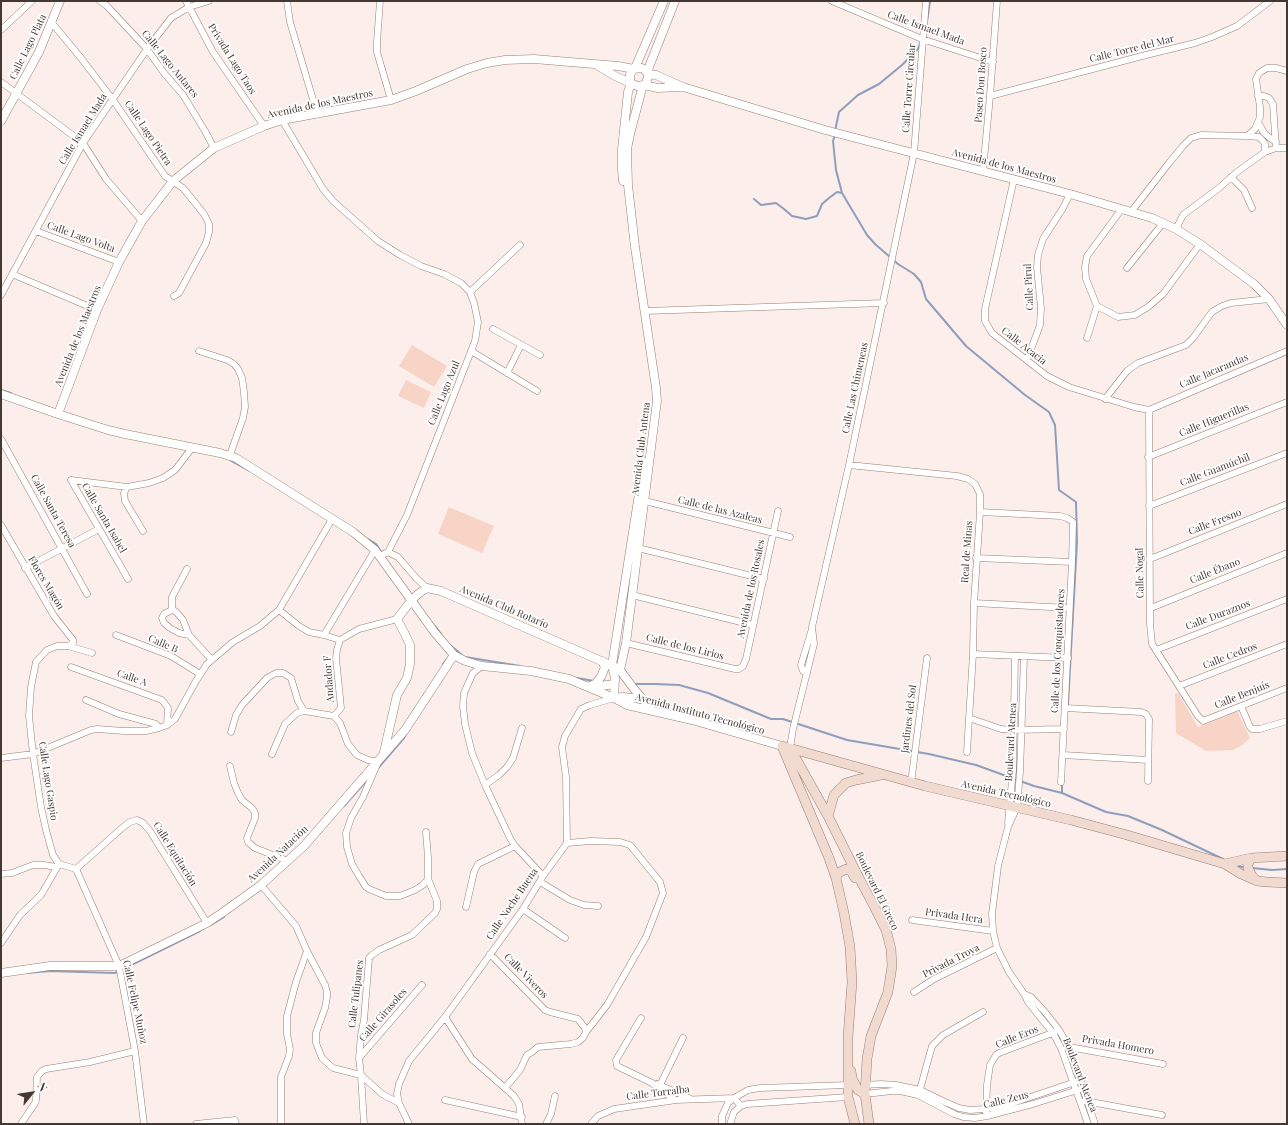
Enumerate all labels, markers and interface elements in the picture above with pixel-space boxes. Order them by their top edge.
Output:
street label: Calle Ismael Mada [886,8,966,48]
street label: Calle Lago Plata [7,12,49,82]
street label: Privada Lago Taos [205,21,259,97]
street label: Calle Lago Antares [139,28,201,100]
street label: Calle Torre del Mar [1088,33,1176,65]
street label: Calle Torre Circular [900,43,918,133]
street label: Paseo Don Bosco [972,47,990,123]
street label: Avenida de los Maestros [266,87,374,121]
street label: Calle Ismael Mada [56,91,110,167]
street label: Calle Lago Pietra [122,98,174,168]
street label: Avenida de los Maestros [950,146,1058,186]
street label: Calle Lago Volta [45,219,117,255]
street label: Calle Pirul [1022,263,1036,311]
street label: Avenida de los Maestros [52,284,104,388]
street label: Calle Acacia [999,325,1049,367]
street label: Calle Las Chimeneas [839,341,871,435]
street label: Calle Jacarandas [1178,351,1250,391]
street label: Calle Lago Azul [426,359,462,427]
street label: Calle Higuerillas [1177,401,1251,439]
street label: Avenida Club Antena [629,402,653,496]
street label: Calle Guamúchil [1178,451,1252,489]
street label: Calle Santa Teresa [28,472,78,550]
street label: Calle Santa Isabel [79,481,129,555]
street label: Calle de las Azaleas [677,494,763,526]
street label: Calle Fresno [1187,506,1243,538]
street label: Real de Minas [959,521,975,583]
street label: Avenida de los Rosales [735,539,767,639]
street label: Calle Nogal [1134,548,1146,598]
street label: Flores Magón [25,554,67,612]
street label: Calle Ébano [1188,555,1242,587]
street label: Avenida Club Rotario [458,583,550,631]
street label: Calle de los Conquistadores [1049,589,1067,713]
street label: Calle Duraznos [1184,597,1252,633]
street label: Calle B [146,632,180,656]
street label: Calle de los Lirios [645,632,725,662]
street label: Calle Cedros [1201,640,1259,672]
street label: Andador F [321,655,337,703]
street label: Calle A [115,667,149,689]
street label: Calle Benjuís [1213,679,1271,711]
street label: Jardines del Sol [899,684,919,754]
street label: Avenida Instituto Tecnológico [634,691,766,737]
street label: Boulevard Atenea [1003,702,1019,782]
street label: Calle Lago Gaspio [36,741,60,821]
street label: Avenida Tecnológico [960,778,1052,810]
street label: Calle Equitación [151,820,199,888]
street label: Avenida Natación [245,823,311,885]
street label: Boulevard El Greco [853,850,901,932]
street label: Calle Noche Buena [484,866,540,942]
street label: Privada Hera [924,906,984,926]
street label: Privada Troya [921,942,981,980]
street label: Calle Viveros [502,951,550,1001]
street label: Calle Felipe Muñoz [120,959,150,1045]
street label: Calle Tulipanes [346,959,366,1029]
street label: Calle Girasoles [357,986,409,1044]
street label: Calle Eros [994,1023,1040,1051]
street label: Privada Homero [1081,1033,1155,1057]
street label: Boulevard Atenea [1060,1036,1100,1114]
north arrow [12,1073,52,1113]
text: N [34,1080,51,1094]
street label: Calle Torralba [626,1083,690,1103]
street label: Calle Zeus [982,1089,1030,1111]

